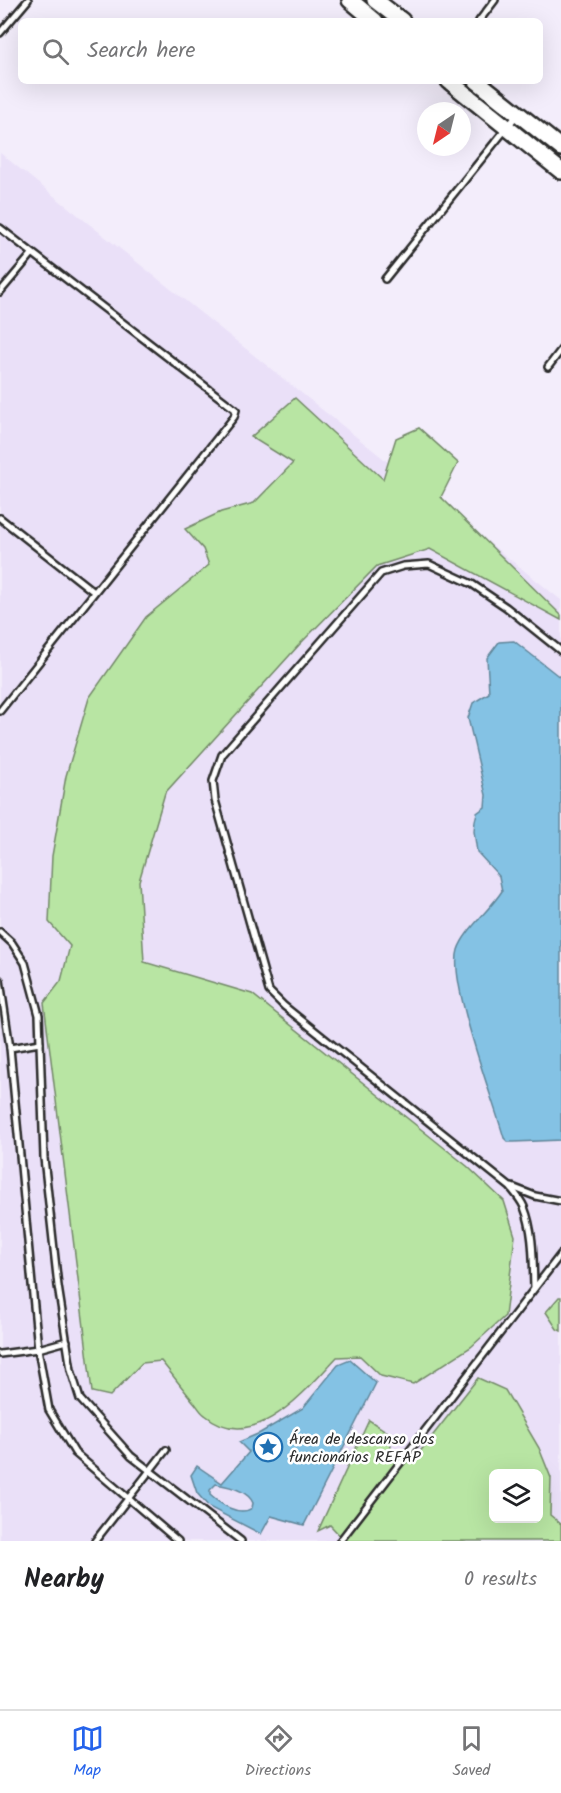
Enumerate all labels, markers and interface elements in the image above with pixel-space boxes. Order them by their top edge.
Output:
search box [18,18,543,84]
text: Search here [87,34,195,69]
icon: search [39,35,72,68]
north arrow [417,102,471,156]
place label: Área de descanso dos funcionários REFAP [289,1427,435,1470]
place icon: Área de descanso dos funcionários REFAP [252,1431,284,1463]
map controls [489,1469,543,1523]
button: layers [489,1469,543,1523]
text: Nearby [24,1559,104,1601]
text: 0 results [464,1564,537,1596]
tab: Map [71,1722,104,1783]
tab: Directions [245,1722,311,1783]
tab: Saved [452,1722,490,1783]

